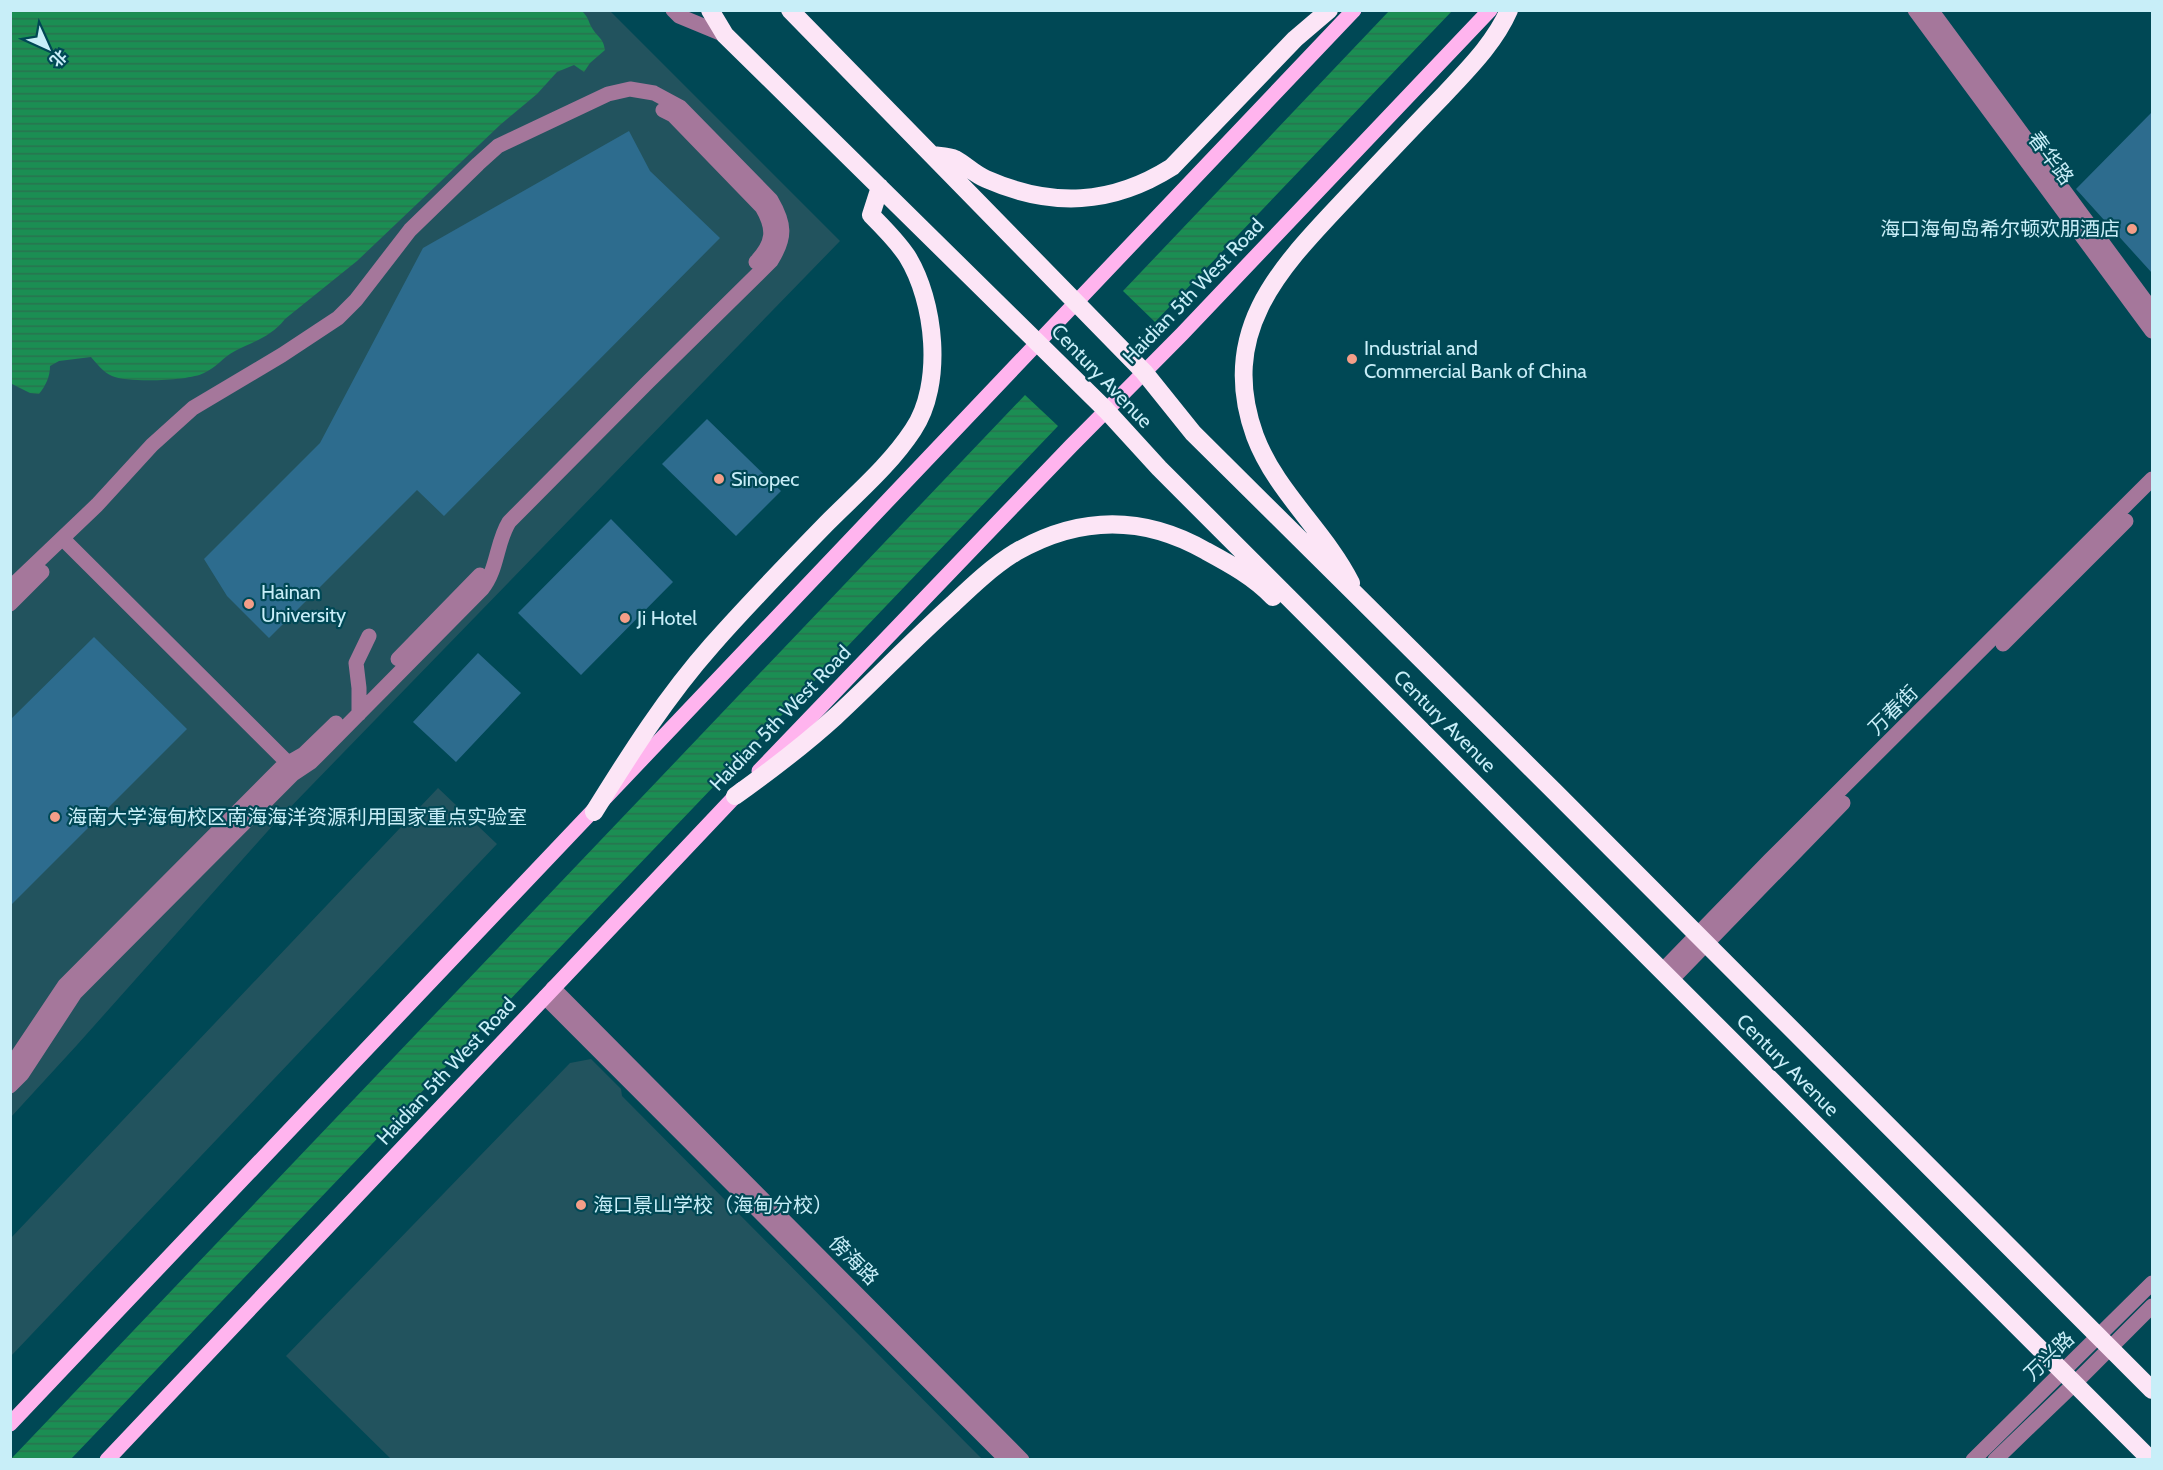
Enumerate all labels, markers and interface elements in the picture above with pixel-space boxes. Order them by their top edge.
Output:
north arrow [18,18,78,78]
text: 北 [46,46,71,71]
street label: 春华路 [2023,127,2079,189]
street label: Haidian 5th West Road [1117,213,1269,369]
place label: 海口海甸岛希尔顿欢朋酒店 [1880,217,2120,241]
marker: 海口海甸岛希尔顿欢朋酒店 [2125,222,2139,236]
street label: Century Avenue [1047,319,1157,433]
place label: Industrial and Commercial Bank of China [1364,336,1587,383]
marker: Industrial and Commercial Bank of China [1345,352,1359,366]
place label: Sinopec [731,467,799,491]
marker: Sinopec [712,472,726,486]
place label: Hainan University [261,580,346,627]
marker: Hainan University [242,597,256,611]
place label: Ji Hotel [636,606,697,630]
marker: Ji Hotel [618,611,632,625]
street label: Haidian 5th West Road [704,640,856,796]
street label: Century Avenue [1389,665,1501,777]
street label: 万春街 [1863,680,1923,740]
place label: 海南大学海甸校区南海海洋资源利用国家重点实验室 [67,805,527,829]
marker: 海南大学海甸校区南海海洋资源利用国家重点实验室 [48,810,62,824]
street label: Haidian 5th West Road [372,992,520,1150]
street label: Century Avenue [1732,1009,1844,1121]
place label: 海口景山学校（海甸分校） [593,1193,833,1217]
marker: 海口景山学校（海甸分校） [574,1198,588,1212]
street label: 傍海路 [824,1230,884,1290]
street label: 万兴路 [2019,1327,2079,1385]

